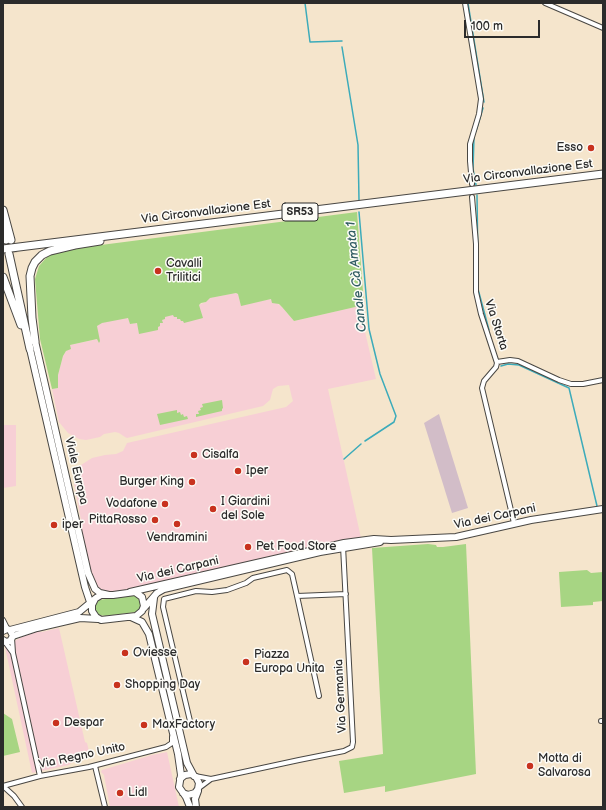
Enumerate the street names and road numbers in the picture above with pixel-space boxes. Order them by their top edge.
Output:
street label: Via Circonvallazione Est [463,157,593,187]
street label: Via Circonvallazione Est [141,197,271,227]
road number: SR53 [282,203,318,221]
street label: Via Storta [481,298,511,352]
street label: Viale Europa [61,436,91,506]
street label: Via dei Carpani [453,501,537,533]
street label: Via dei Carpani [136,554,220,586]
street label: Via Germania [332,659,350,733]
street label: Via Regno Unito [37,740,127,772]

